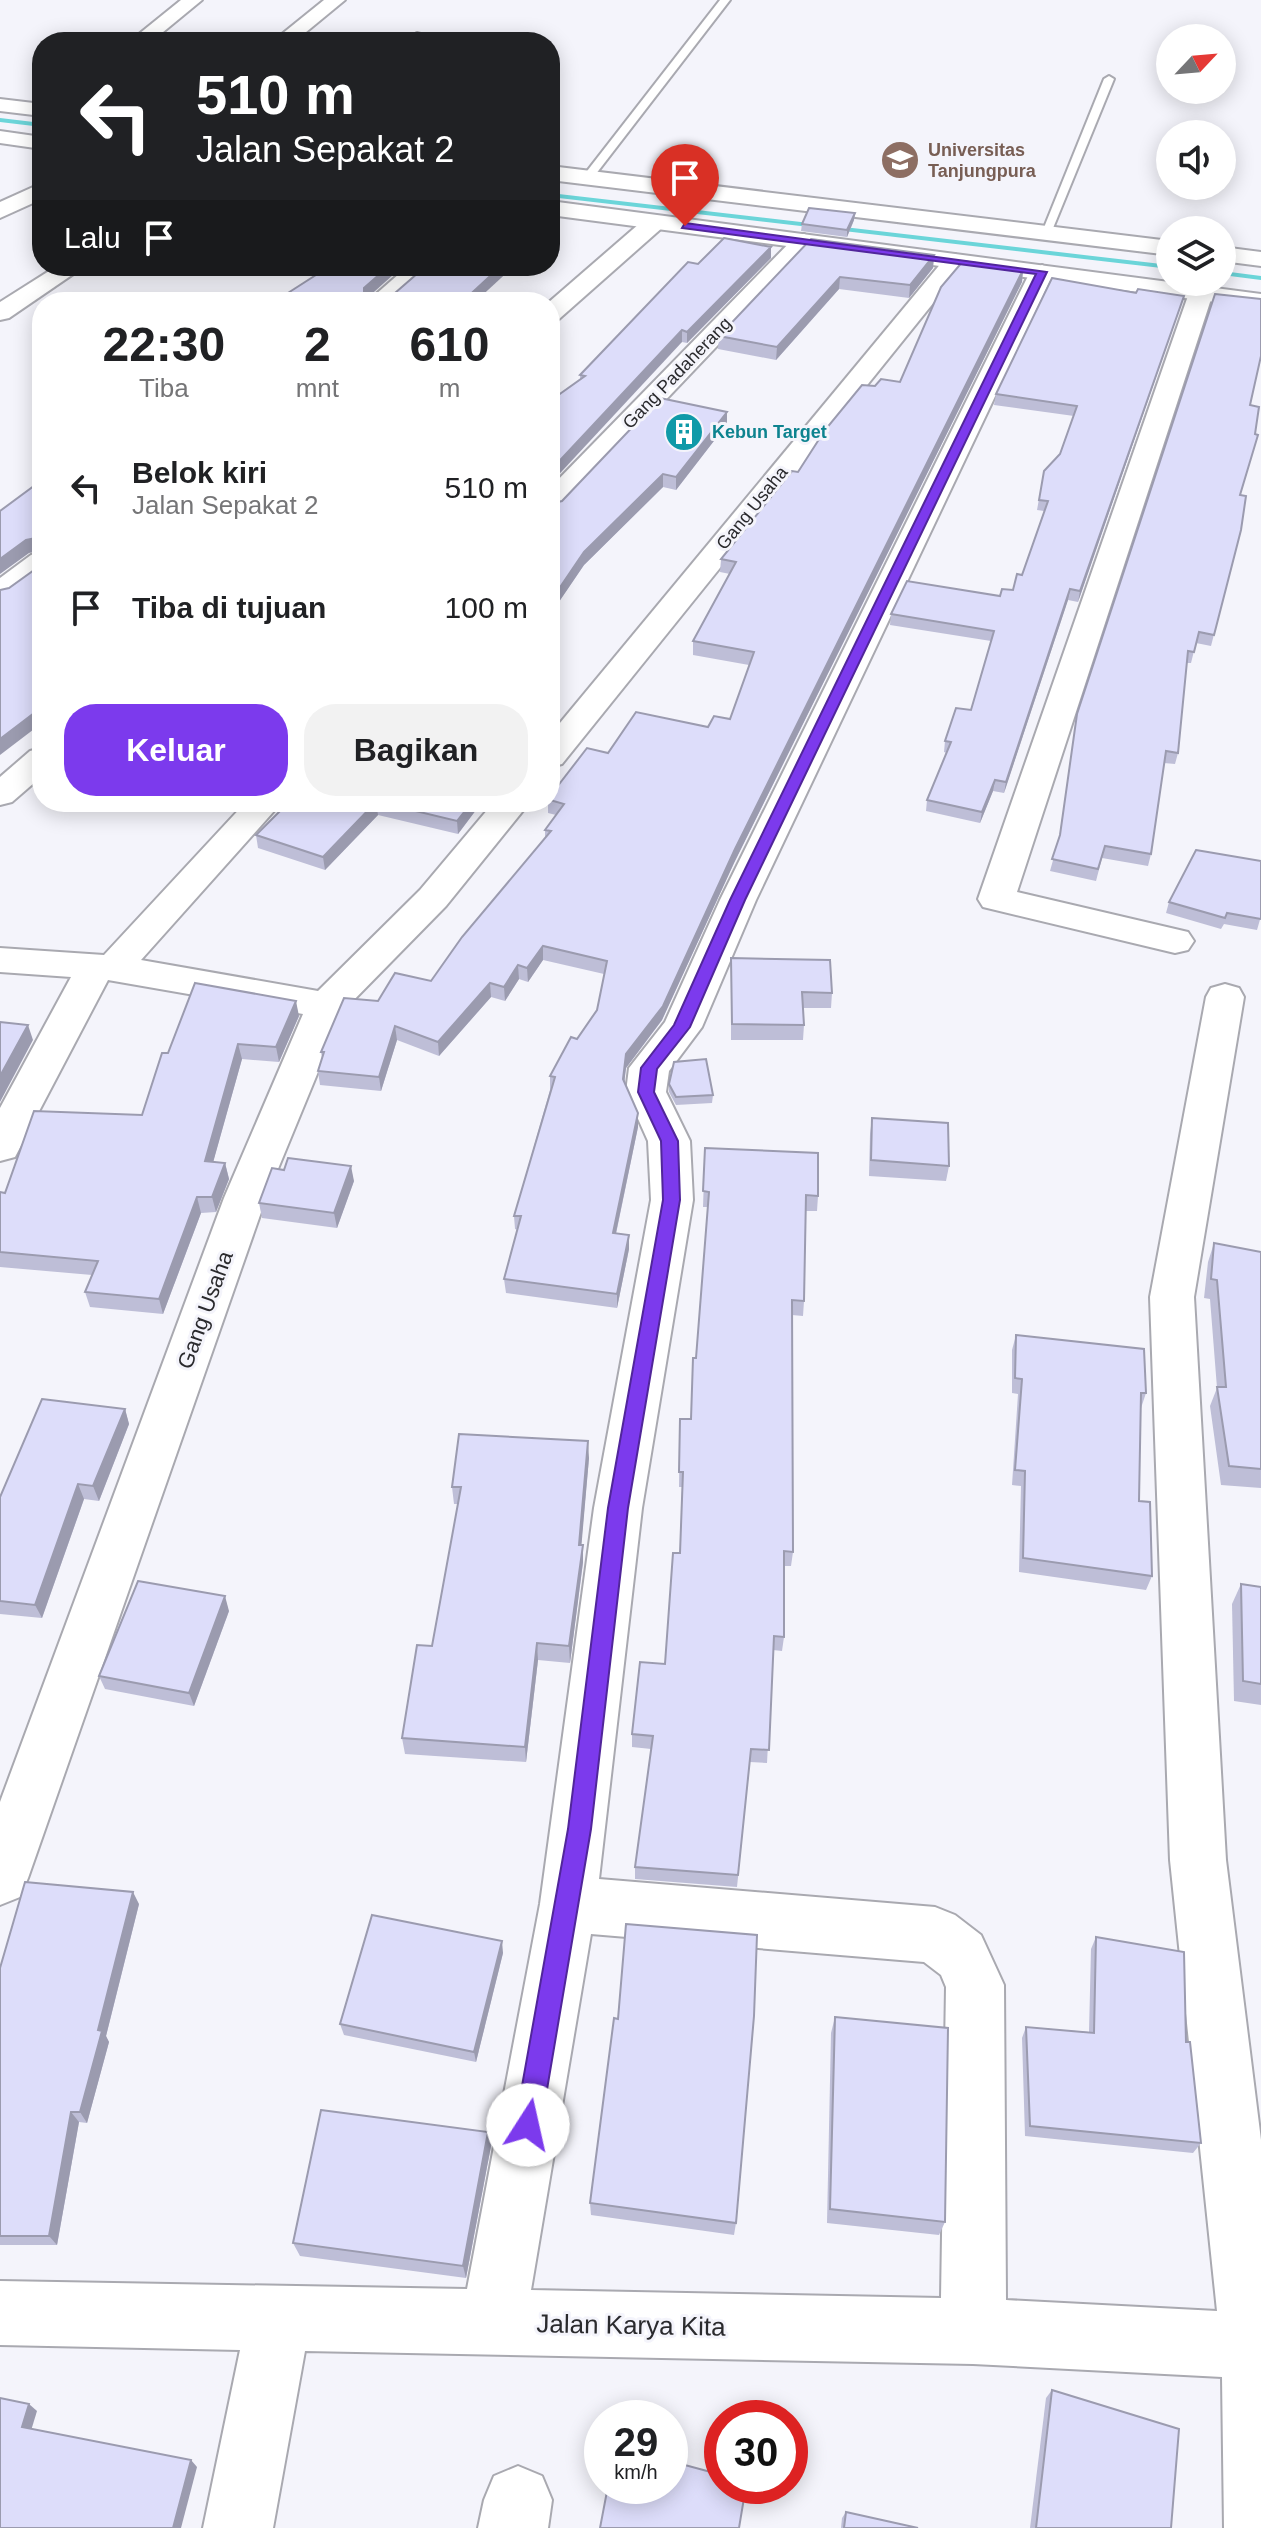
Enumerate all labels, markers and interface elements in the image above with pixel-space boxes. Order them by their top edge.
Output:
north arrow [1156,24,1236,104]
map controls [1156,24,1236,296]
text: 510 m [196,63,355,126]
icon: left [64,64,168,168]
button: sound [1156,120,1236,200]
text: Jalan Sepakat 2 [196,129,454,170]
school or university icon: Universitas Tanjungpura [879,139,921,181]
place label: Universitas Tanjungpura [928,140,1037,181]
pin [651,144,719,226]
icon: arrive [663,156,707,200]
icon: arrive [137,216,181,260]
button: layers [1156,216,1236,296]
text: Lalu [64,221,121,254]
street label: Gang Padaherang [619,313,735,433]
text: 22:30 [102,318,225,371]
text: 2 [304,318,331,371]
text: 610 [409,318,490,371]
text: Tiba [139,373,189,403]
text: mnt [296,373,339,403]
text: m [439,373,460,403]
building icon: Kebun Target [663,411,705,453]
place label: Kebun Target [712,422,827,442]
text: Belok kiri [132,456,267,489]
street label: Gang Usaha [712,462,792,554]
icon: left [64,466,108,510]
text: 510 m [445,471,528,504]
text: Jalan Sepakat 2 [132,490,318,520]
icon: arrive [64,586,108,630]
text: Tiba di tujuan [132,591,326,624]
text: 100 m [445,591,528,624]
button: Keluar [64,704,288,796]
button: Bagikan [304,704,528,796]
street label: Gang Usaha [172,1247,238,1372]
position arrow [486,2083,570,2167]
street label: Jalan Karya Kita [536,2308,726,2342]
speed limit sign: 30 [704,2400,808,2504]
text: 29 [614,2420,658,2464]
text: km/h [614,2461,658,2483]

